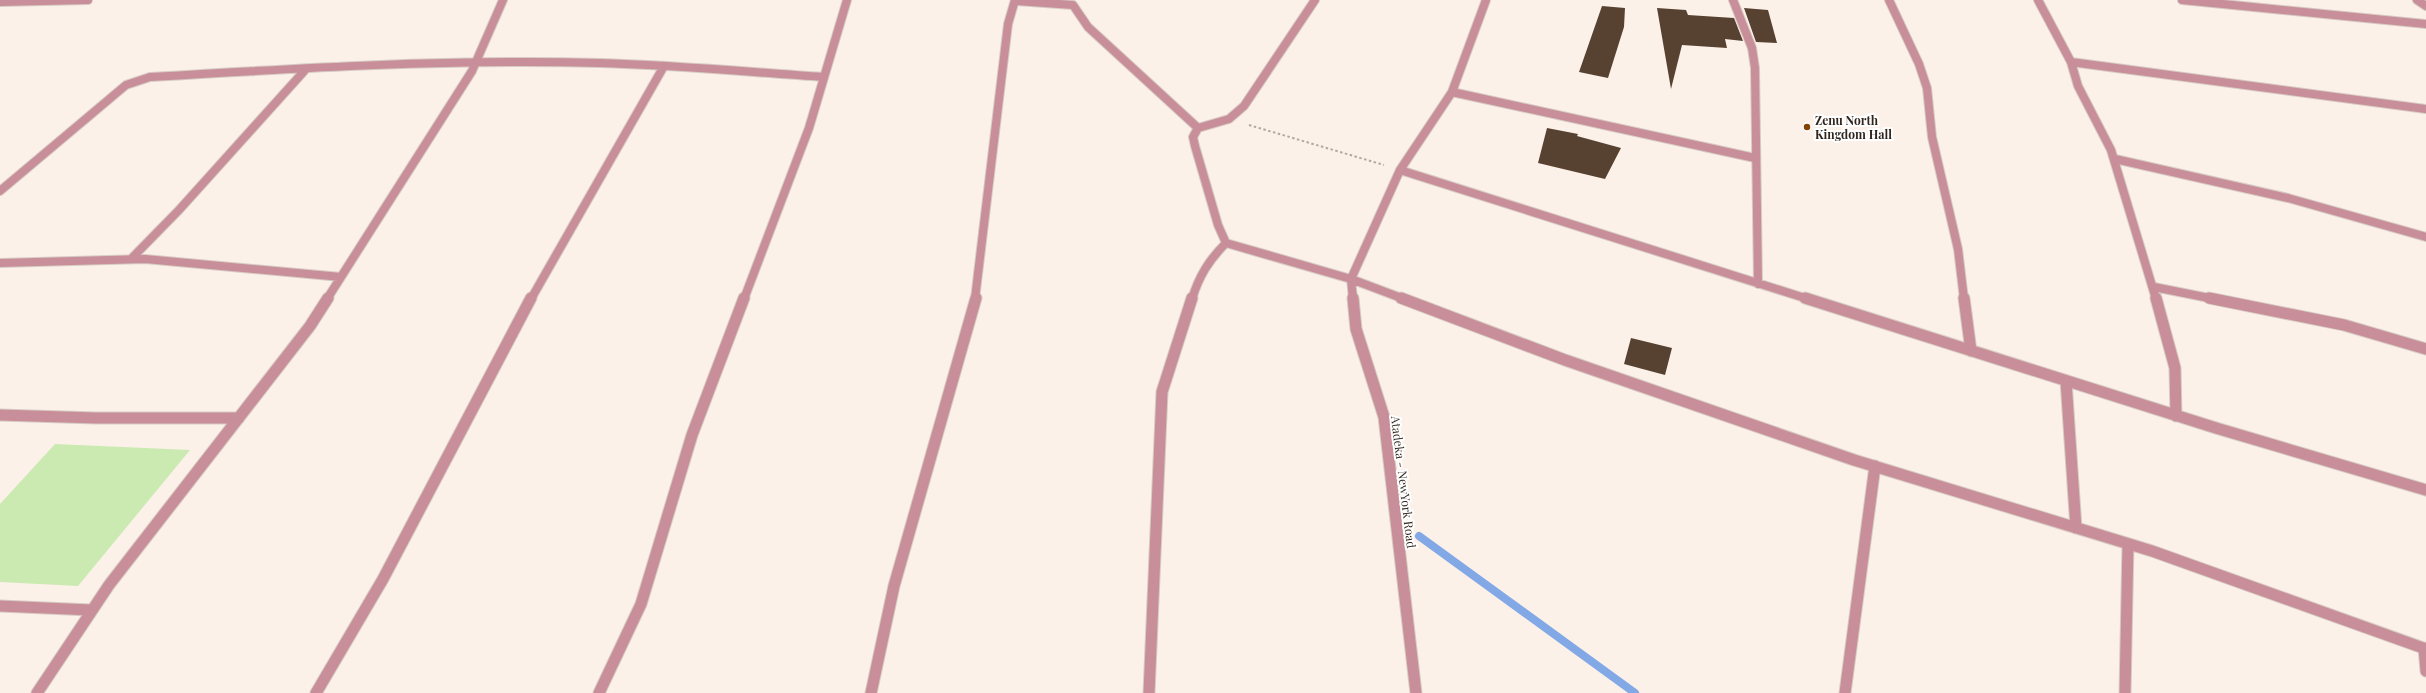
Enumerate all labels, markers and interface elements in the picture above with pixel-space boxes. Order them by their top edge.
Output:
place label: Zenu North Kingdom Hall [1815,112,1892,142]
marker: Zenu North Kingdom Hall [1802,122,1812,132]
street label: Atadeka - NewYork Road [1388,414,1420,549]

